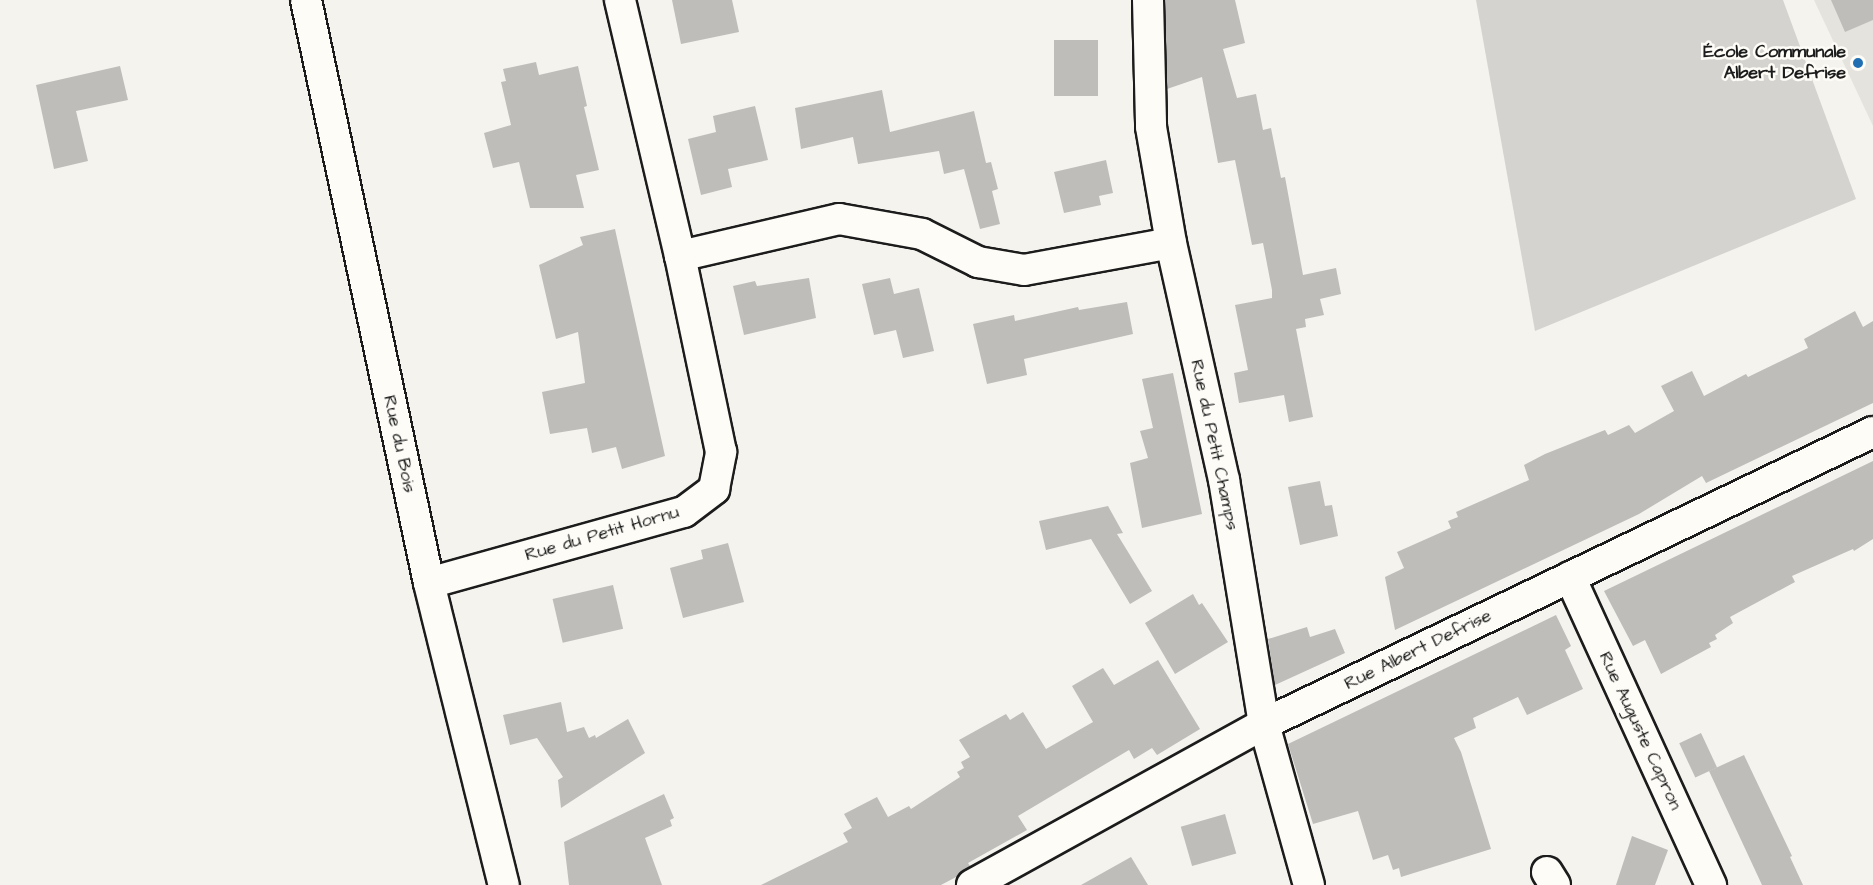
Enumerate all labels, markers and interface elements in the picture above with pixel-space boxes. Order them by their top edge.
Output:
place label: École Communale Albert Defrise [1703,42,1846,84]
marker: École Communale Albert Defrise [1851,56,1865,70]
street label: Rue du Petit Champs [1185,358,1243,532]
street label: Rue du Bois [378,393,420,495]
street label: Rue du Petit Hornu [522,502,682,566]
street label: Rue Albert Defrise [1341,605,1495,695]
street label: Rue Auguste Capron [1594,648,1686,814]

